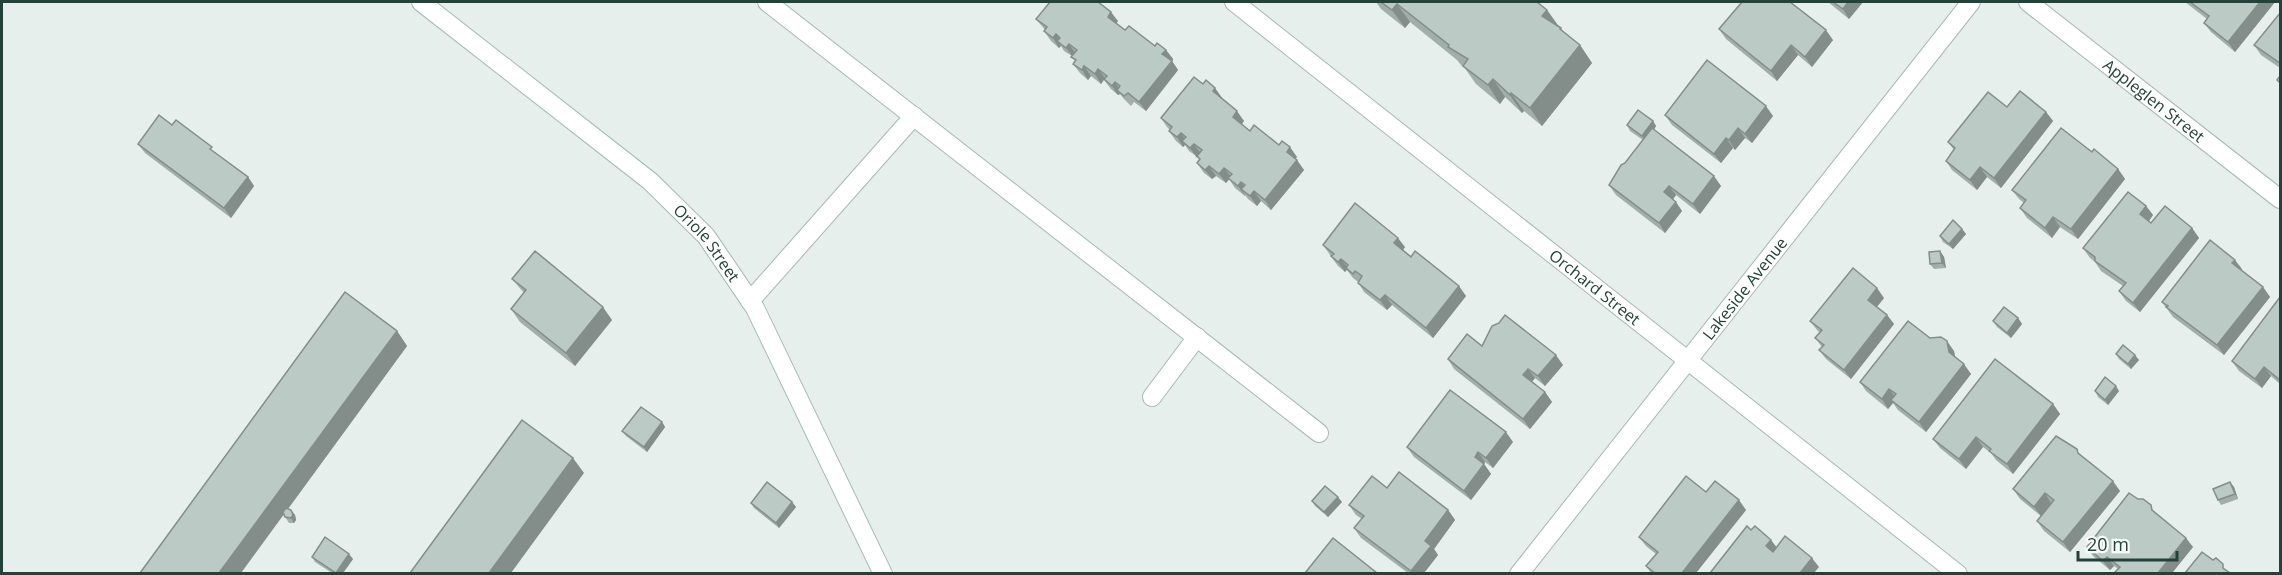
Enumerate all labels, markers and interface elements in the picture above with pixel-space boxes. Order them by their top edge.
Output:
street label: Appleglen Street [2099,54,2210,147]
street label: Oriole Street [669,199,745,286]
street label: Lakeside Avenue [1697,233,1792,344]
street label: Orchard Street [1545,244,1645,330]
scale bar [2078,524,2177,562]
text: 20 m [2087,532,2129,556]

